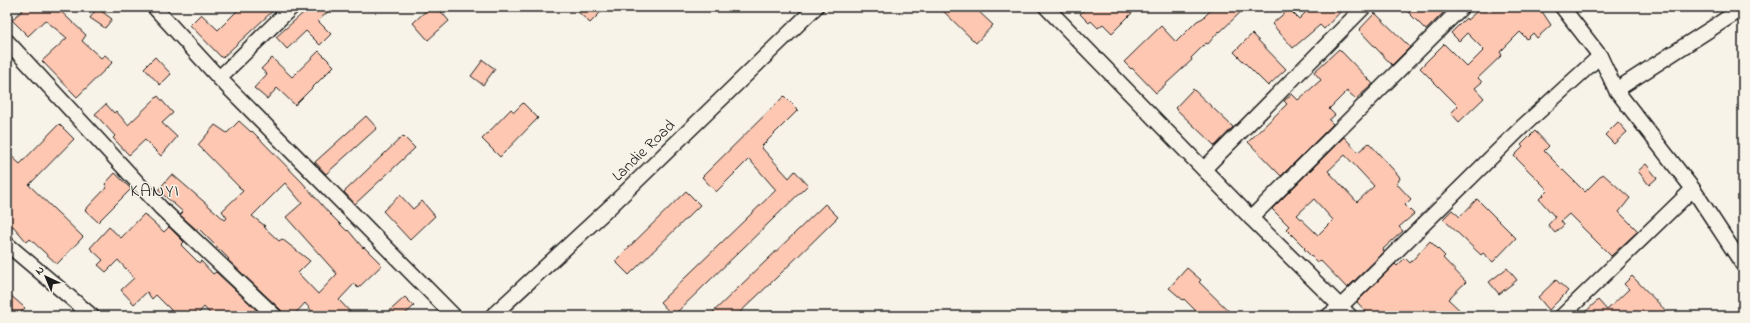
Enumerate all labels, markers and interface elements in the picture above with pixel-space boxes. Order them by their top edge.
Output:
street label: Landie Road [607,114,681,188]
district label: KANYI [130,179,180,205]
north arrow [26,257,66,297]
text: N [32,262,48,279]

